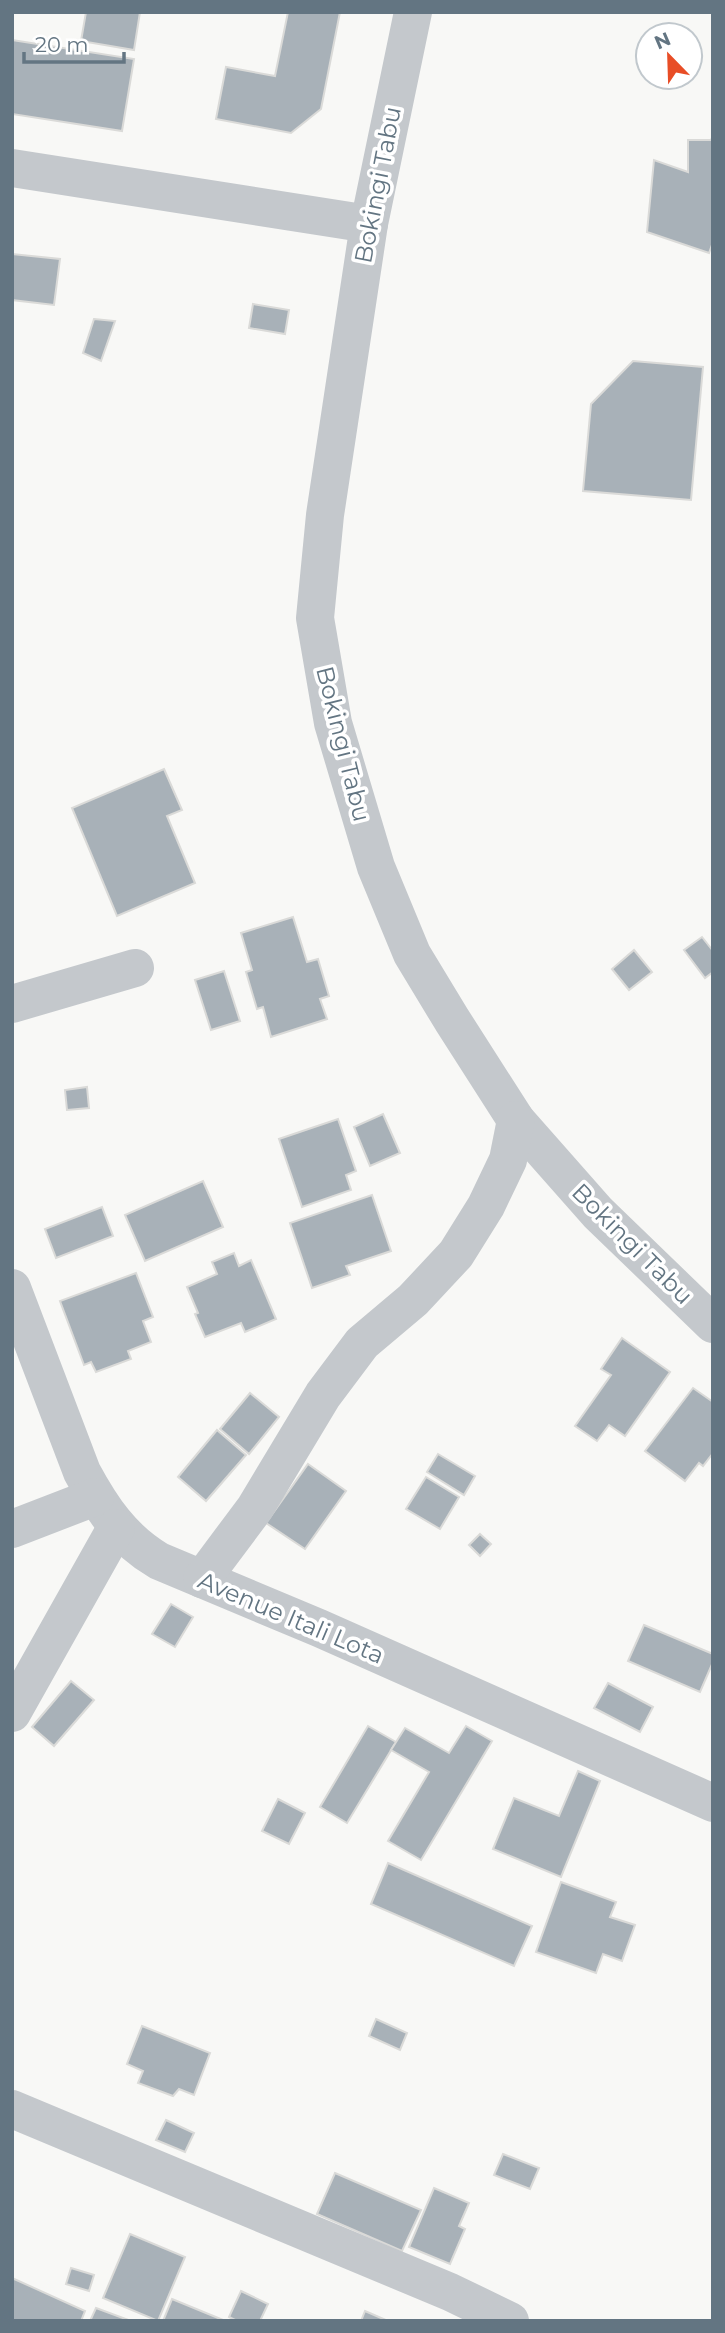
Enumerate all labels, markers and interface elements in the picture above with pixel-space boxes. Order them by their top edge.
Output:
scale bar [24,21,124,65]
north arrow [634,21,704,91]
text: N [651,27,674,54]
text: 20 m [35,32,89,57]
street label: Bokingi Tabu [348,104,407,266]
street label: Bokingi Tabu [310,663,377,825]
street label: Bokingi Tabu [566,1177,699,1310]
street label: Avenue Itali Lota [194,1565,389,1670]

